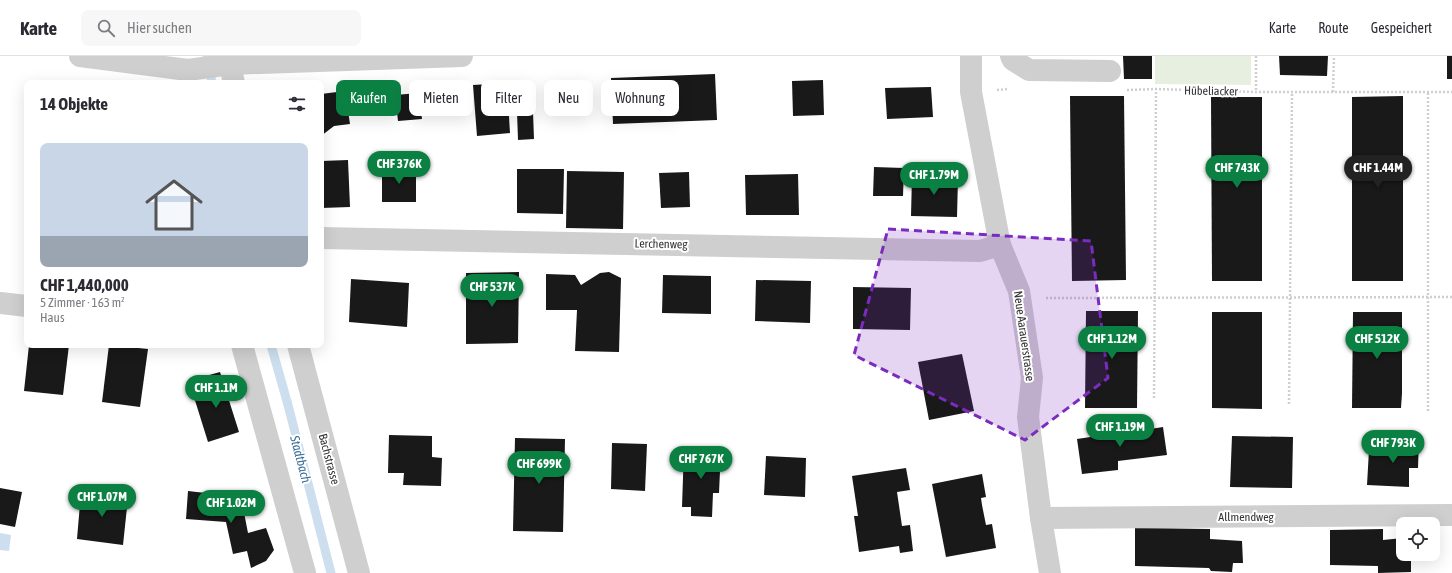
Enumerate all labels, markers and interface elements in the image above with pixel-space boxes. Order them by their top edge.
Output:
search box [81,10,361,46]
text: Karte [20,17,57,39]
icon: search [95,17,117,39]
text: Hier suchen [127,19,192,36]
text: Karte [1269,20,1296,36]
text: Route [1318,20,1349,36]
text: Gespeichert [1371,20,1432,36]
chip: Kaufen [336,80,401,116]
chip: Mieten [409,80,473,116]
chip: Filter [481,80,536,116]
chip: Neu [544,80,593,116]
chip: Wohnung [601,80,679,116]
street label: Hübeliacker [1184,84,1239,98]
icon: filters [286,93,308,115]
text: 14 Objekte [40,94,108,114]
pin: CHF 376K [358,151,440,185]
pin: CHF 743K [1196,155,1278,189]
pin: CHF 1.44M [1332,155,1424,189]
text: CHF 376K [376,156,422,171]
text: CHF 743K [1214,160,1260,175]
text: CHF 1.44M [1353,160,1403,175]
pin: CHF 1.79M [888,162,980,196]
text: CHF 1.79M [909,167,959,182]
icon: home [138,169,210,241]
street label: Lerchenweg [634,237,688,251]
pin: CHF 537K [451,274,533,308]
text: CHF 1,440,000 [40,275,129,295]
text: CHF 537K [469,279,515,294]
street label: Neue Aarauerstrasse [1011,290,1037,382]
text: 5 Zimmer · 163 m² [40,295,125,310]
text: Haus [40,310,64,325]
pin: CHF 1.12M [1066,326,1158,360]
pin: CHF 512K [1336,326,1418,360]
text: CHF 1.12M [1087,331,1137,346]
text: CHF 512K [1354,331,1400,346]
pin: CHF 1.1M [175,375,257,409]
text: CHF 1.1M [194,380,238,395]
pin: CHF 1.19M [1074,414,1166,448]
text: CHF 1.19M [1095,419,1145,434]
pin: CHF 793K [1352,430,1434,464]
street label: Bachstrasse [316,432,342,486]
water label: Stadtbach [287,433,314,485]
text: CHF 793K [1370,435,1416,450]
pin: CHF 767K [660,446,742,480]
pin: CHF 699K [498,451,580,485]
text: CHF 767K [678,451,724,466]
text: CHF 699K [516,456,562,471]
pin: CHF 1.07M [56,484,148,518]
text: CHF 1.07M [77,489,127,504]
pin: CHF 1.02M [185,490,277,524]
text: CHF 1.02M [206,495,256,510]
street label: Allmendweg [1218,510,1275,524]
map controls [1396,517,1440,561]
button: locate [1396,517,1440,561]

